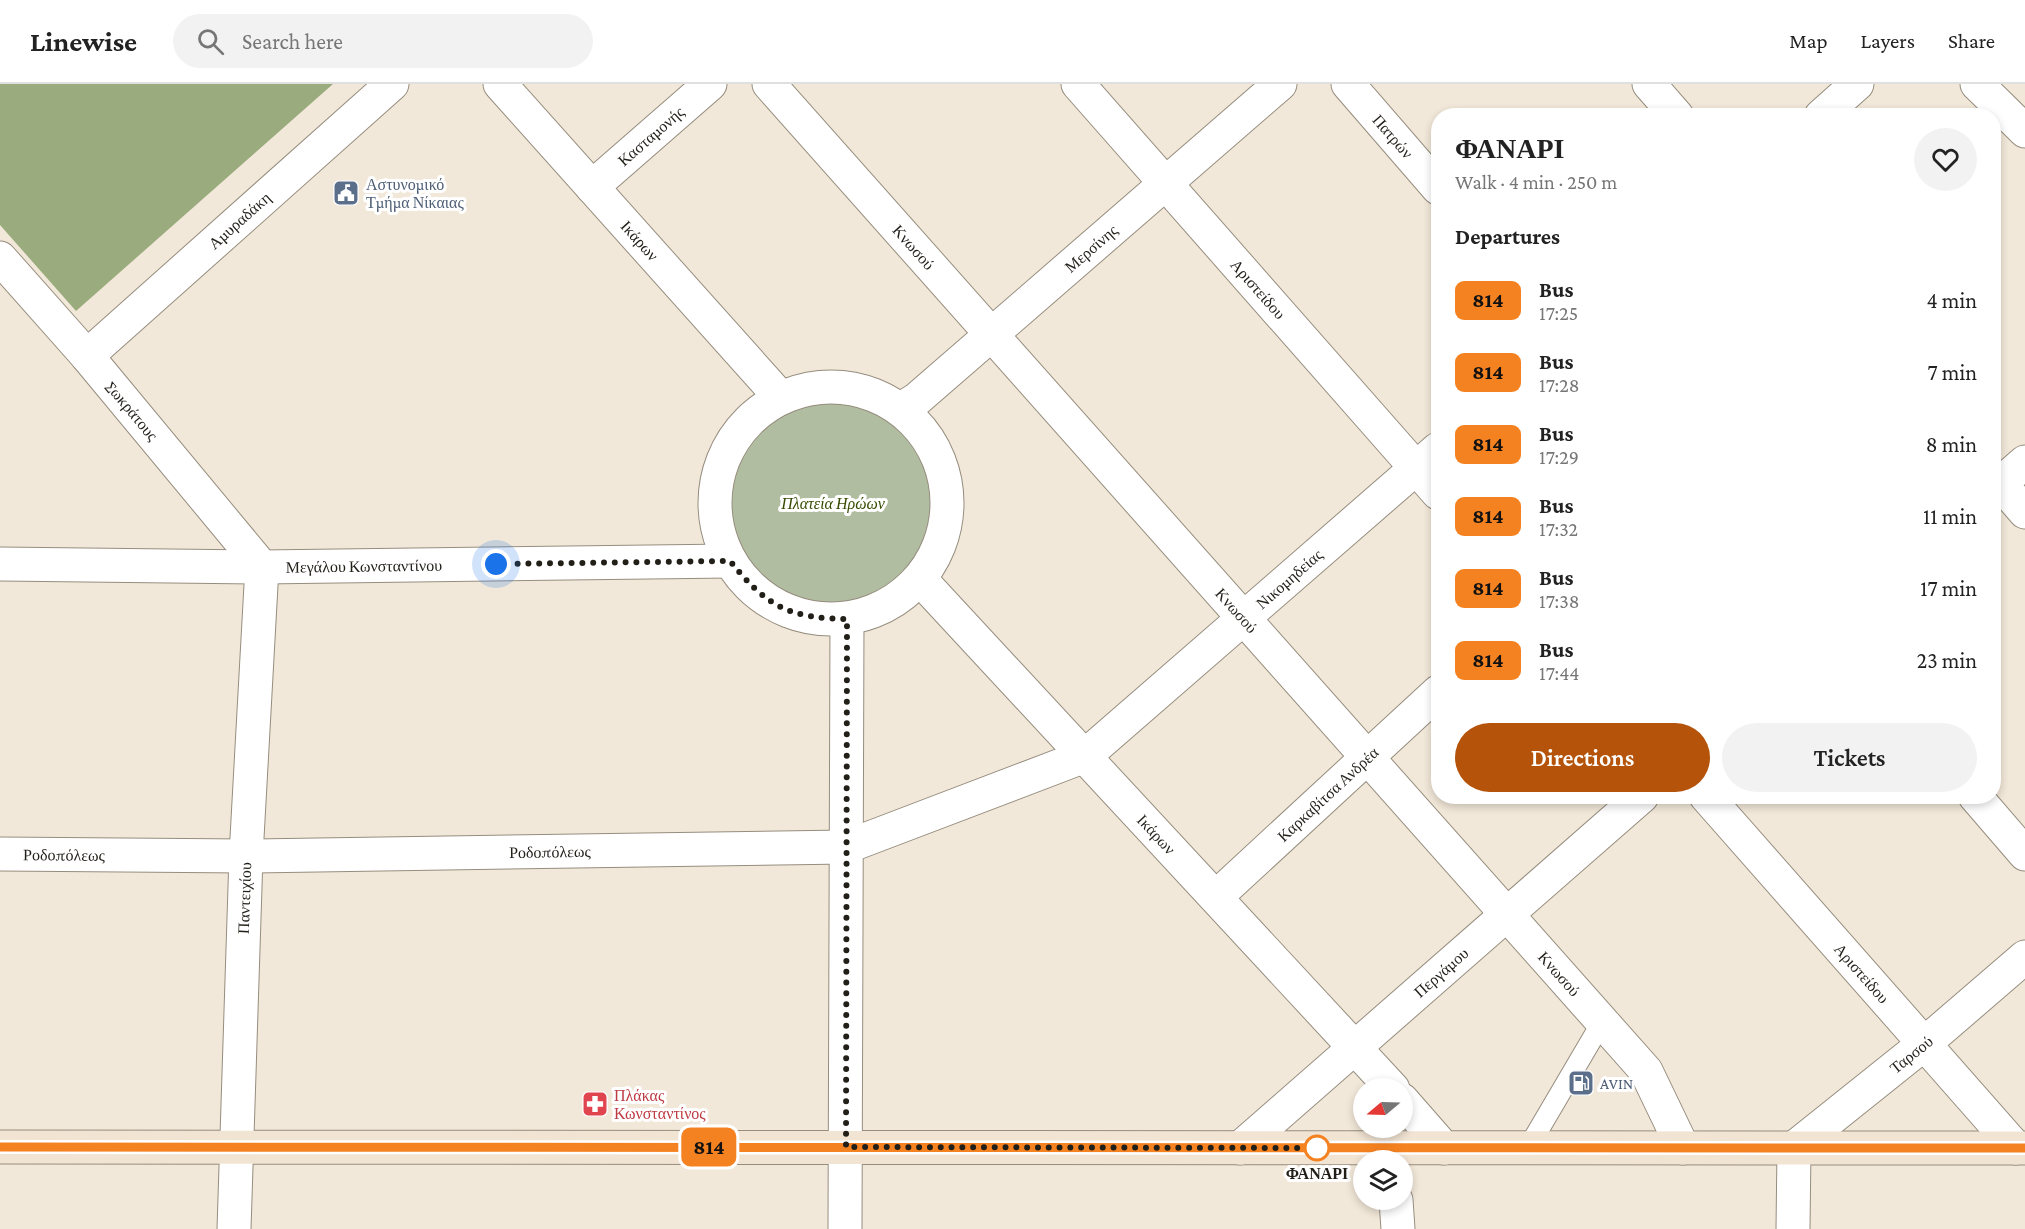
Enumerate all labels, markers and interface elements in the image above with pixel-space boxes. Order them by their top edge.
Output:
search box [173,14,593,68]
icon: search [194,25,227,58]
text: Linewise [30,26,137,57]
text: Search here [242,29,343,54]
text: Map [1789,29,1828,53]
text: Layers [1861,29,1915,53]
text: Share [1948,29,1995,53]
street label: Κασταμονής [615,103,688,169]
street label: Πατρών [1369,111,1416,162]
button: heart [1914,128,1977,191]
text: ΦΑΝΑΡΙ [1455,133,1564,164]
text: Walk · 4 min · 250 m [1455,171,1617,193]
place label: Αστυνομικό Τμήμα Νίκαιας [366,176,465,212]
public building icon: Αστυνομικό Τμήμα Νίκαιας [331,178,361,208]
street label: Αμυραδάκη [205,189,275,252]
street label: Ικάρων [618,218,662,264]
street label: Μερσίνης [1061,221,1121,276]
street label: Κνωσού [889,222,938,273]
text: Departures [1455,224,1560,249]
street label: Αριστείδου [1227,256,1289,322]
text: Bus [1539,277,1573,302]
text: 814 [1472,288,1504,312]
text: 4 min [1926,288,1977,313]
text: 17:25 [1539,302,1578,324]
text: Bus [1539,349,1573,374]
text: 814 [1472,360,1504,384]
text: 7 min [1927,360,1977,385]
text: 17:28 [1539,374,1579,396]
street label: Σωκράτους [103,378,162,444]
text: Bus [1539,421,1573,446]
text: 814 [1472,432,1504,456]
text: 8 min [1926,432,1977,457]
text: 17:29 [1539,446,1579,468]
text: Bus [1539,493,1573,518]
park label: Πλατεία Ηρώων [780,495,886,513]
text: 814 [1472,504,1504,528]
text: 11 min [1923,504,1977,529]
text: 17:32 [1539,518,1578,540]
street label: Νικομηδείας [1253,545,1326,612]
your location [481,549,511,579]
street label: Μεγάλου Κωνσταντίνου [286,557,442,576]
text: Bus [1539,565,1573,590]
text: 814 [1472,576,1504,600]
text: 17 min [1920,576,1977,601]
street label: Κνωσού [1212,585,1261,636]
text: 17:38 [1539,590,1579,612]
text: Bus [1539,637,1573,662]
text: 814 [1472,648,1504,672]
text: 23 min [1917,648,1977,673]
text: 17:44 [1539,662,1580,684]
button: Directions [1455,723,1710,792]
button: Tickets [1722,723,1977,792]
street label: Καρκαβίτσα Ανδρέα [1274,743,1382,845]
street label: Ικάρων [1134,811,1179,858]
street label: Ροδοπόλεως [509,843,592,861]
street label: Ροδοπόλεως [23,846,106,864]
street label: Παντειχίου [235,862,255,934]
street label: Αριστείδου [1831,940,1892,1007]
street label: Περγάμου [1411,944,1472,1001]
street label: Κνωσού [1535,948,1583,1000]
street label: Ταρσού [1887,1032,1936,1077]
fuel station icon: AVIN [1566,1068,1596,1098]
place label: AVIN [1600,1075,1633,1092]
north arrow [1353,1078,1413,1138]
map controls [1353,1078,1413,1210]
place label: Πλάκας Κωνσταντίνος [614,1087,706,1122]
pharmacy icon: Πλάκας Κωνσταντίνος [580,1089,610,1119]
line badge: 814 [674,1128,744,1166]
text: 814 [693,1135,725,1159]
marker: ΦΑΝΑΡΙ [1304,1135,1330,1161]
button: layers [1353,1150,1413,1210]
place label: ΦΑΝΑΡΙ [1286,1165,1348,1182]

